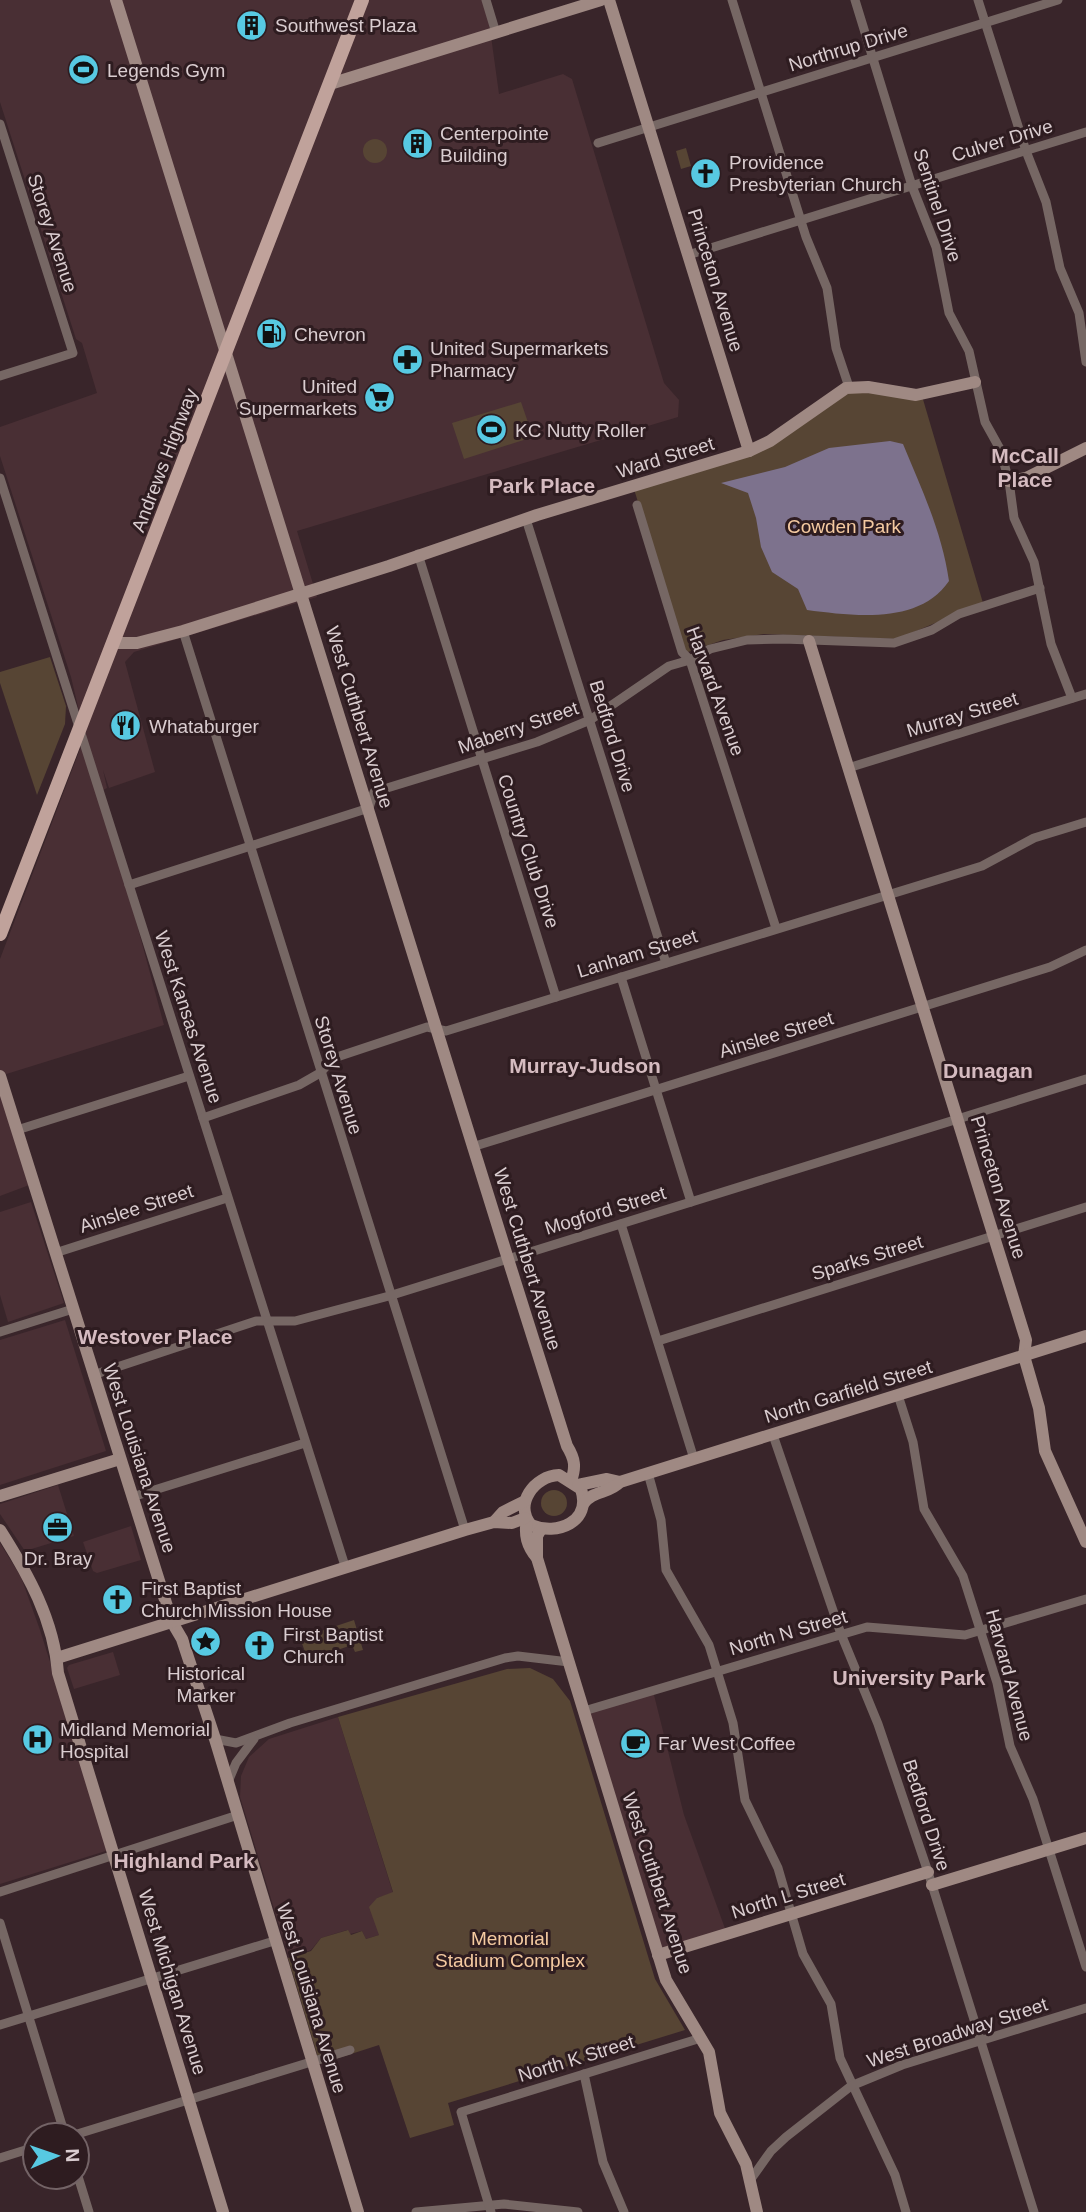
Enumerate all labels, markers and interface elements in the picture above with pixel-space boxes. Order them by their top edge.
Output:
building icon: Southwest Plaza [235,8,269,42]
place label: Southwest Plaza [275,15,417,36]
street label: Northrup Drive [786,19,910,76]
sports icon: Legends Gym [67,53,101,87]
place label: Legends Gym [107,60,225,81]
street label: Culver Drive [949,115,1055,166]
place label: Centerpointe Building [440,123,549,166]
building icon: Centerpointe Building [400,127,434,161]
street label: Sentinel Drive [909,146,966,265]
place label: Providence Presbyterian Church [729,152,902,195]
church icon: Providence Presbyterian Church [689,156,723,190]
street label: Storey Avenue [23,171,82,295]
street label: Princeton Avenue [684,206,747,354]
fuel station icon: Chevron [254,317,288,351]
place label: Chevron [294,324,366,345]
place label: United Supermarkets Pharmacy [430,338,608,381]
pharmacy icon: United Supermarkets Pharmacy [390,342,424,376]
place label: United Supermarkets [239,376,357,419]
supermarket icon: United Supermarkets [363,380,397,414]
street label: Andrews Highway [127,385,202,535]
sports icon: KC Nutty Roller [475,413,509,447]
place label: KC Nutty Roller [515,420,647,441]
street label: Ward Street [614,433,717,482]
district label: McCall Place [991,444,1059,491]
district label: Park Place [489,474,595,497]
park label: Cowden Park [787,516,902,537]
street label: West Cuthbert Avenue [322,624,397,811]
street label: Harvard Avenue [682,624,749,759]
street label: Bedford Drive [585,678,640,795]
street label: Murray Street [904,687,1021,741]
street label: Maberry Street [455,697,582,758]
restaurant icon: Whataburger [109,709,143,743]
place label: Whataburger [149,716,260,737]
street label: Country Club Drive [494,772,563,931]
street label: Lanham Street [574,925,700,982]
street label: West Kansas Avenue [151,928,226,1106]
street label: Ainslee Street [717,1007,836,1062]
street label: Storey Avenue [310,1013,367,1137]
district label: Murray-Judson [509,1054,661,1077]
district label: Dunagan [943,1059,1033,1082]
street label: Princeton Avenue [967,1113,1030,1261]
street label: West Cuthbert Avenue [490,1166,565,1353]
street label: Ainslee Street [77,1180,196,1237]
street label: Mogford Street [542,1182,669,1239]
street label: Sparks Street [809,1230,926,1284]
district label: Westover Place [78,1325,232,1348]
street label: North Garfield Street [762,1356,935,1427]
street label: West Louisiana Avenue [99,1361,180,1556]
office icon: Dr. Bray [41,1510,75,1544]
place label: Dr. Bray [24,1548,93,1569]
place label: First Baptist Church Mission House [141,1578,332,1621]
church icon: First Baptist Church Mission House [101,1582,135,1616]
street label: North N Street [727,1605,850,1659]
street label: Harvard Avenue [982,1607,1037,1743]
place label: First Baptist Church [283,1624,384,1667]
place icon: Historical Marker [189,1625,223,1659]
church icon: First Baptist Church [243,1628,277,1662]
place label: Historical Marker [167,1663,245,1706]
district label: University Park [833,1666,986,1689]
place label: Midland Memorial Hospital [60,1719,210,1762]
hospital icon: Midland Memorial Hospital [20,1723,54,1757]
cafe icon: Far West Coffee [618,1726,652,1760]
place label: Far West Coffee [658,1733,796,1754]
street label: Bedford Drive [899,1757,954,1874]
street label: West Cuthbert Avenue [618,1790,697,1976]
district label: Highland Park [113,1849,255,1872]
street label: North L Street [729,1868,848,1923]
street label: West Michigan Avenue [134,1887,211,2077]
street label: West Louisiana Avenue [273,1900,350,2096]
park label: Memorial Stadium Complex [435,1928,585,1971]
street label: West Broadway Street [864,1993,1051,2072]
street label: North K Street [516,2031,637,2086]
north arrow [21,2121,91,2191]
text: N [62,2148,83,2163]

